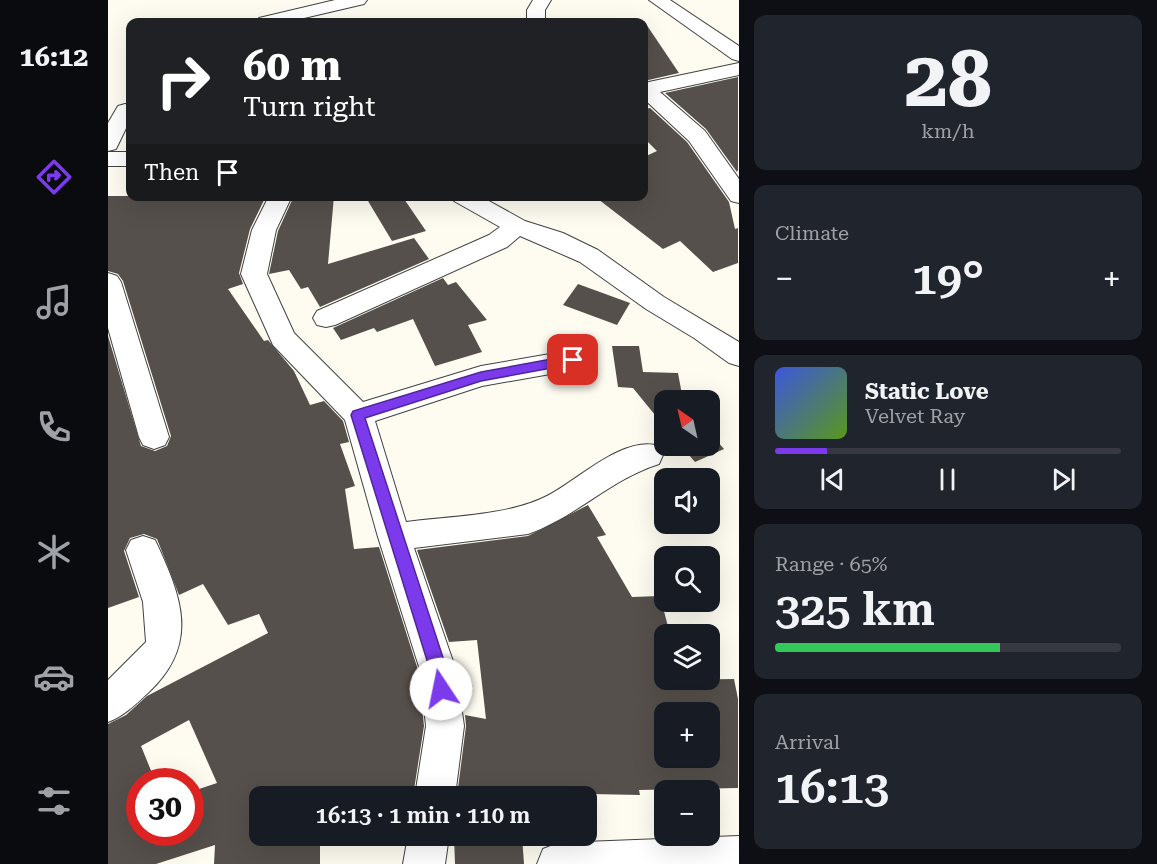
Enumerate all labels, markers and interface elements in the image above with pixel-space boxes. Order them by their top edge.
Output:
text: 28 [904,34,992,125]
text: 16:12 [20,41,88,73]
text: 60 m [243,41,341,90]
icon: right [144,42,222,120]
text: Turn right [243,91,376,123]
text: km/h [921,119,975,143]
icon: directions [33,156,75,198]
icon: arrive [211,156,244,189]
text: Then [144,160,199,185]
text: Climate [775,221,849,245]
text: 19° [912,252,984,305]
text: − [775,259,793,298]
text: + [1103,259,1121,298]
icon: music [33,281,75,323]
pin [547,334,598,385]
icon: arrive [556,343,589,376]
text: Static Love [865,379,989,404]
north arrow [654,390,720,456]
map controls [654,390,720,846]
text: Velvet Ray [865,404,965,428]
icon: phone [33,406,75,448]
icon: previous [816,463,849,496]
icon: pause [931,463,964,496]
icon: next [1047,463,1080,496]
button: sound [654,468,720,534]
icon: climate [33,531,75,573]
button: search [654,546,720,612]
text: Range · 65% [775,552,887,576]
text: 325 km [775,583,935,636]
button: layers [654,624,720,690]
icon: car [33,656,75,698]
position arrow [409,657,473,721]
button: + [654,702,720,768]
text: Arrival [775,730,840,754]
text: 16:13 [775,761,889,814]
speed limit sign: 30 [126,768,204,846]
icon: filters [33,780,75,822]
button: − [654,780,720,846]
text: 16:13 · 1 min · 110 m [316,803,530,828]

